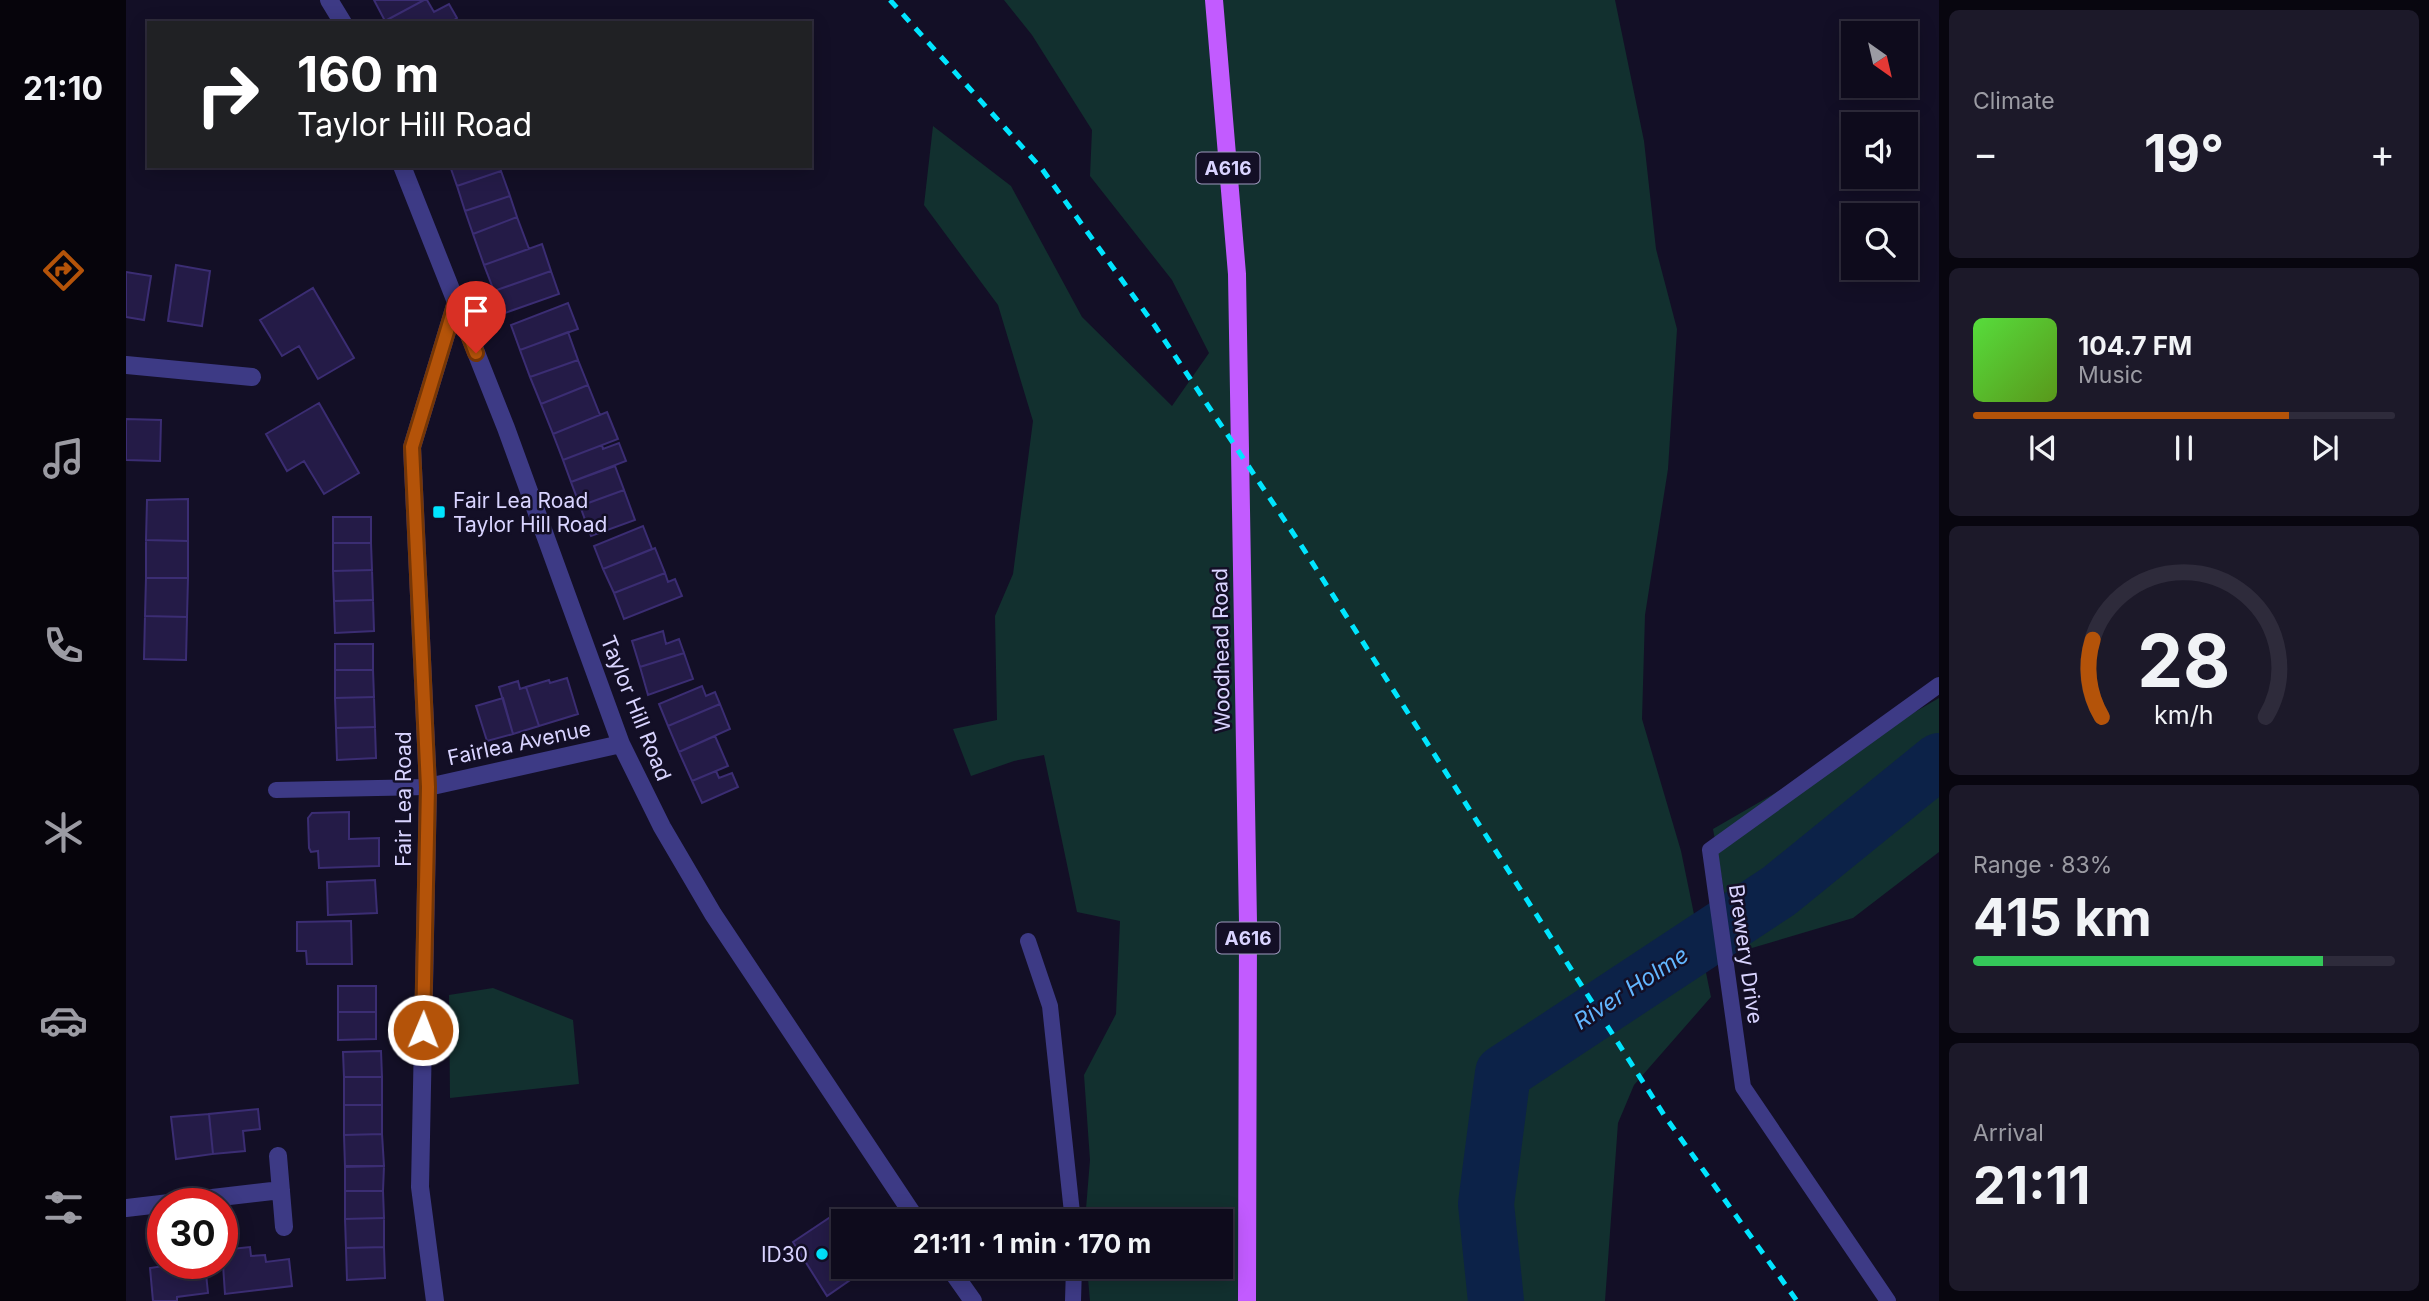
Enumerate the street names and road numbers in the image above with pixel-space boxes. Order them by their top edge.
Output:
road number: A616 [1196,152,1260,184]
street label: Woodhead Road [1207,568,1235,732]
street label: Taylor Hill Road [596,632,676,784]
street label: Fairlea Avenue [445,716,593,770]
street label: Fair Lea Road [391,731,416,867]
street label: Brewery Drive [1724,883,1768,1025]
road number: A616 [1216,922,1280,954]

